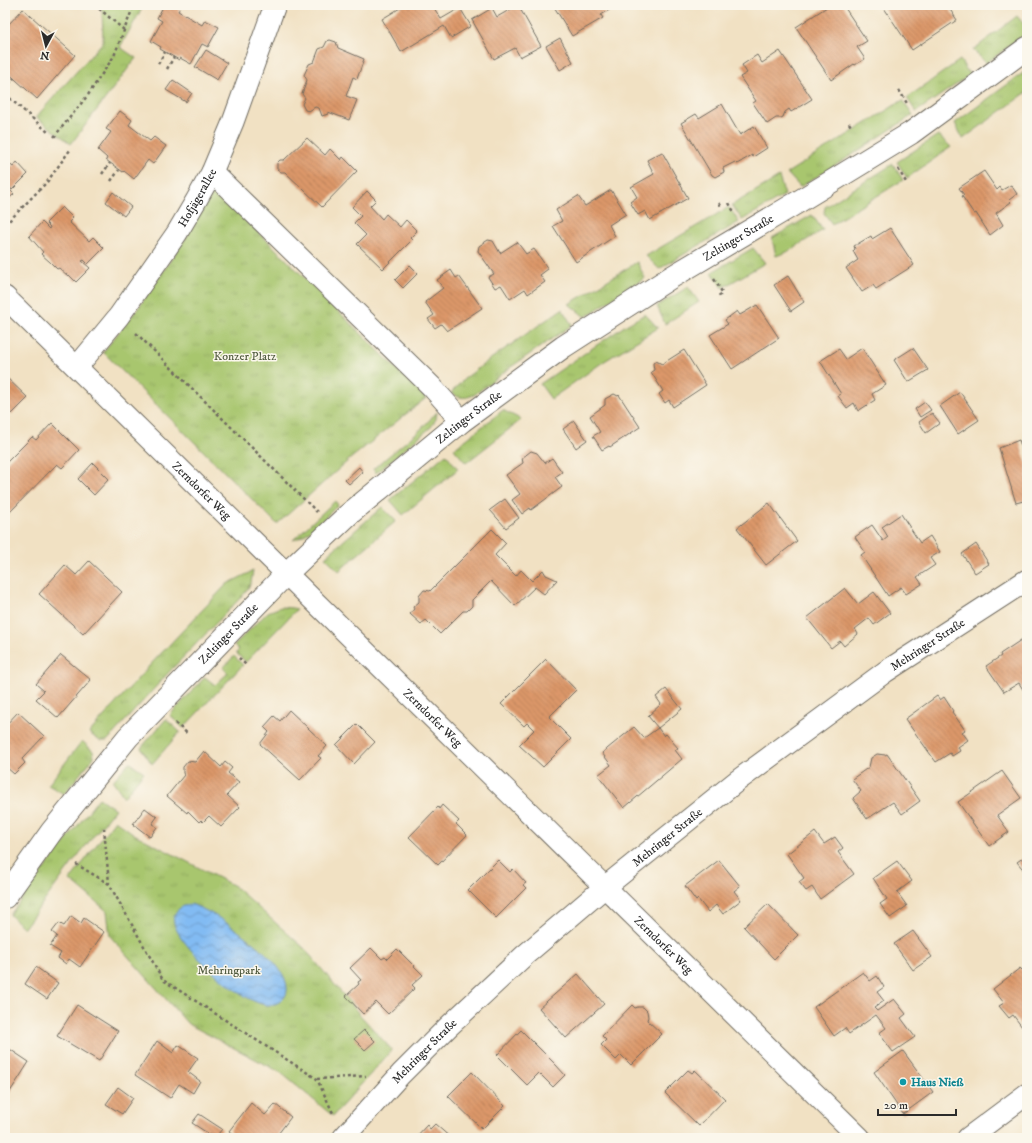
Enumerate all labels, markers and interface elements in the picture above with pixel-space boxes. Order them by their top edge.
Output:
north arrow [26,26,66,66]
text: N [40,47,50,62]
street label: Hofjägerallee [175,166,220,230]
street label: Zeltinger Straße [700,211,776,264]
park label: Konzer Platz [214,349,276,364]
street label: Zeltinger Straße [433,387,505,447]
street label: Zerndorfer Weg [169,458,234,523]
street label: Zeltinger Straße [195,600,261,667]
street label: Mehringer Straße [887,615,968,674]
street label: Zerndorfer Weg [400,685,465,750]
street label: Mehringer Straße [629,804,705,870]
street label: Zerndorfer Weg [631,913,696,977]
park label: Mehringpark [197,963,261,978]
street label: Mehringer Straße [389,1015,460,1087]
place label: Haus Nieß [911,1075,964,1090]
marker: Haus Nieß [898,1077,908,1087]
scale bar [878,1091,956,1117]
text: 20 m [884,1098,908,1113]

